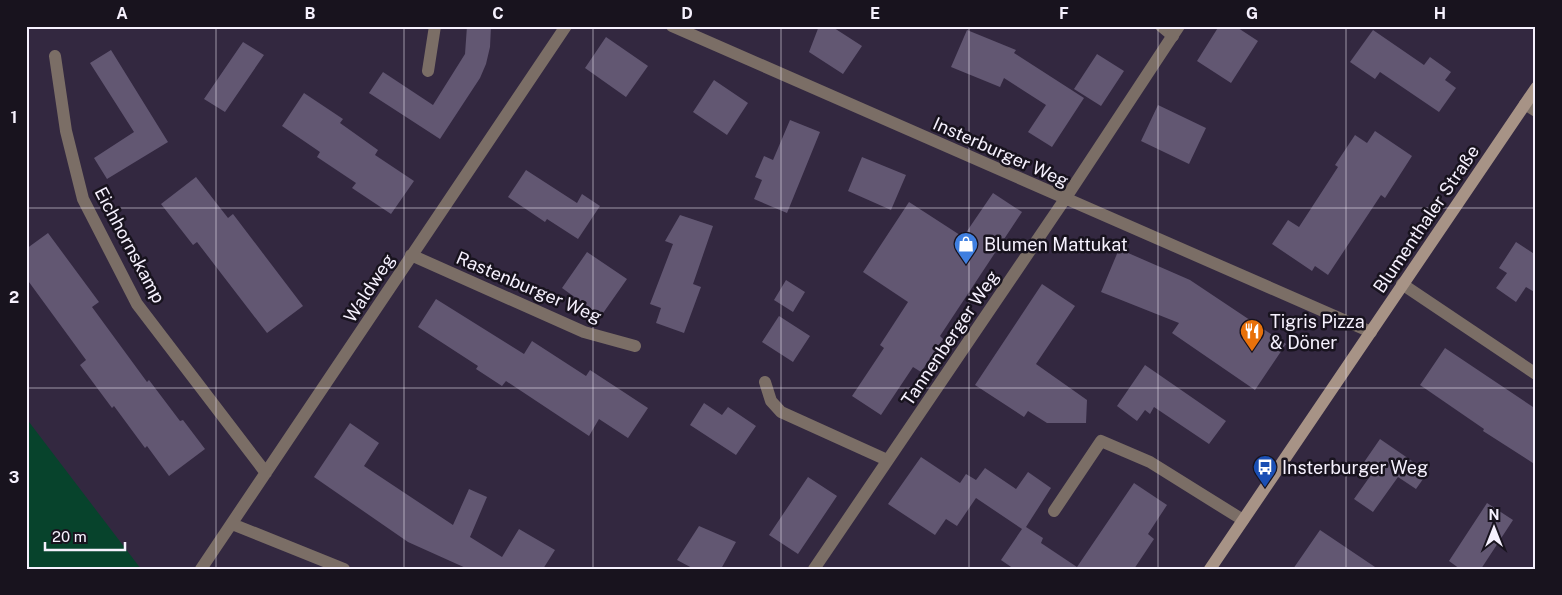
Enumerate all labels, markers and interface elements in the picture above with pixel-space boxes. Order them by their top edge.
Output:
text: A [116,4,128,23]
text: B [305,4,316,23]
text: C [492,4,504,23]
text: D [681,4,693,23]
text: E [870,4,880,23]
text: F [1059,4,1069,23]
text: G [1246,4,1258,23]
text: H [1434,4,1446,23]
text: 1 [11,108,17,127]
street label: Insterburger Weg [930,113,1072,191]
street label: Blumenthaler Straße [1369,141,1483,297]
street label: Eichhornskamp [91,183,169,307]
shop icon: Blumen Mattukat [953,231,979,265]
place label: Blumen Mattukat [984,234,1128,255]
street label: Rastenburger Weg [453,247,605,327]
street label: Waldweg [339,250,399,326]
street label: Tannenberger Weg [897,266,1003,410]
text: 2 [9,288,19,307]
place label: Tigris Pizza & Döner [1270,311,1365,353]
restaurant icon: Tigris Pizza & Döner [1239,318,1265,352]
bus stop icon: Insterburger Weg [1252,454,1278,488]
place label: Insterburger Weg [1282,457,1428,478]
text: 3 [9,468,19,487]
north arrow [1470,502,1520,552]
text: N [1489,507,1499,523]
scale bar [45,520,125,552]
text: 20 m [52,528,87,545]

